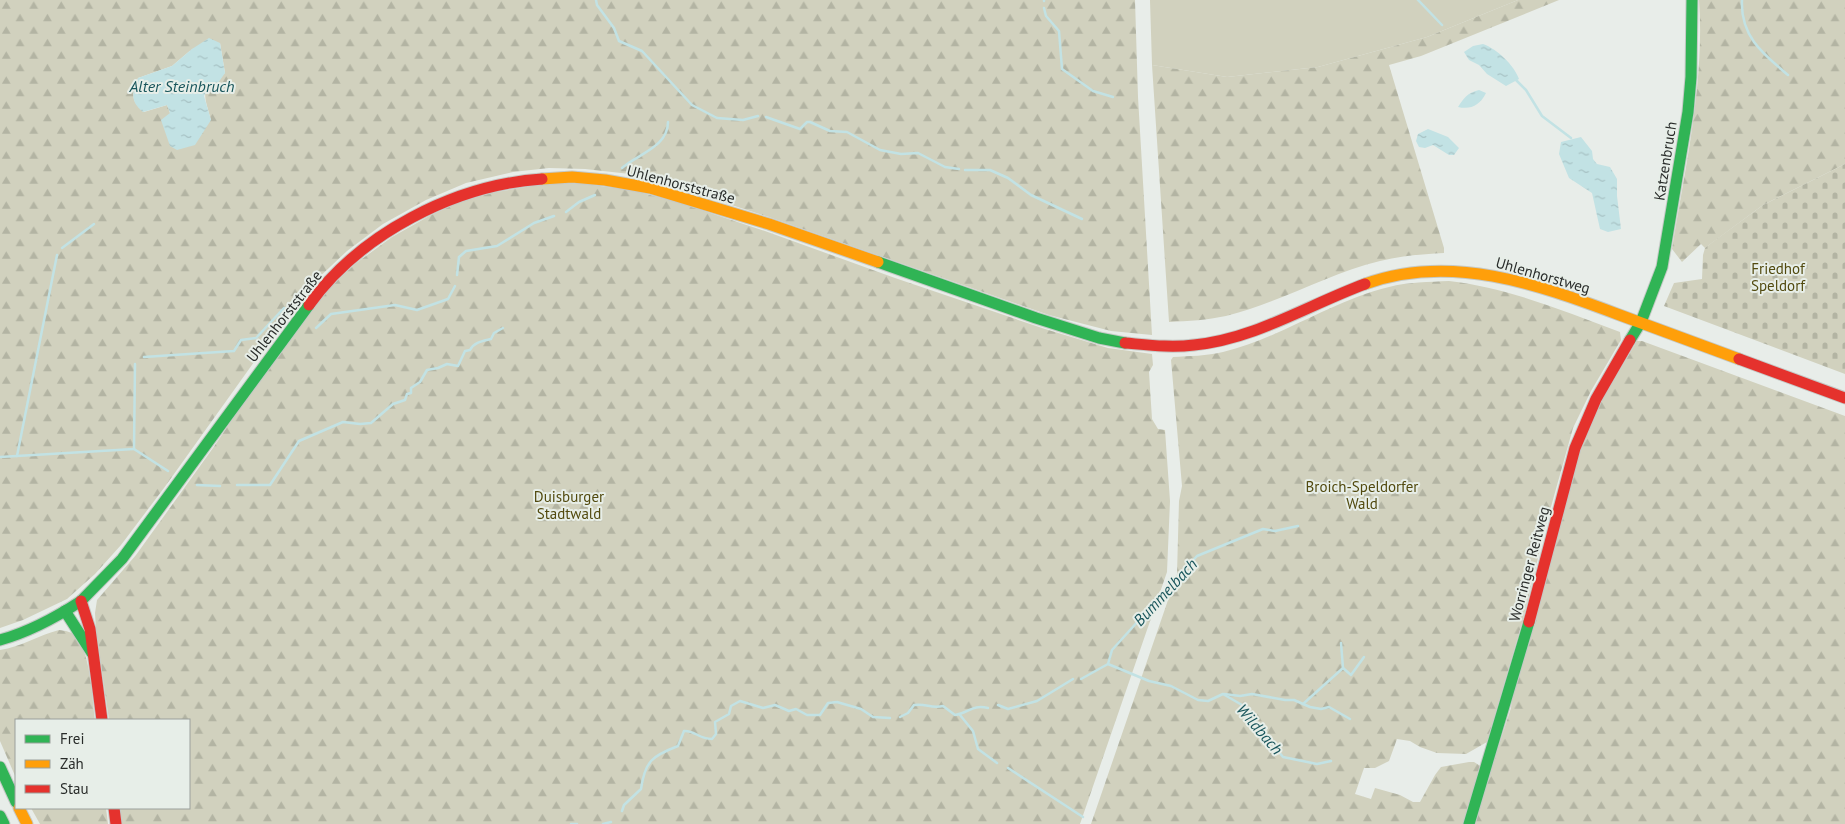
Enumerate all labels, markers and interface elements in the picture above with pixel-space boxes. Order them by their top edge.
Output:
water label: Alter Steinbruch [128,76,235,96]
street label: Katzenbruch [1649,120,1681,202]
street label: Uhlenhorststraße [625,160,737,208]
street label: Uhlenhorstweg [1494,252,1592,298]
park label: Friedhof Speldorf [1751,259,1806,295]
street label: Uhlenhorststraße [242,266,326,366]
park label: Broich-Speldorfer Wald [1306,477,1418,513]
park label: Duisburger Stadtwald [534,487,604,523]
street label: Worringer Reitweg [1505,504,1553,624]
water label: Bummelbach [1129,554,1201,630]
water label: Wildbach [1233,700,1287,758]
legend [15,719,190,809]
text: Frei [60,729,85,748]
text: Zäh [60,754,84,773]
text: Stau [60,779,89,798]

